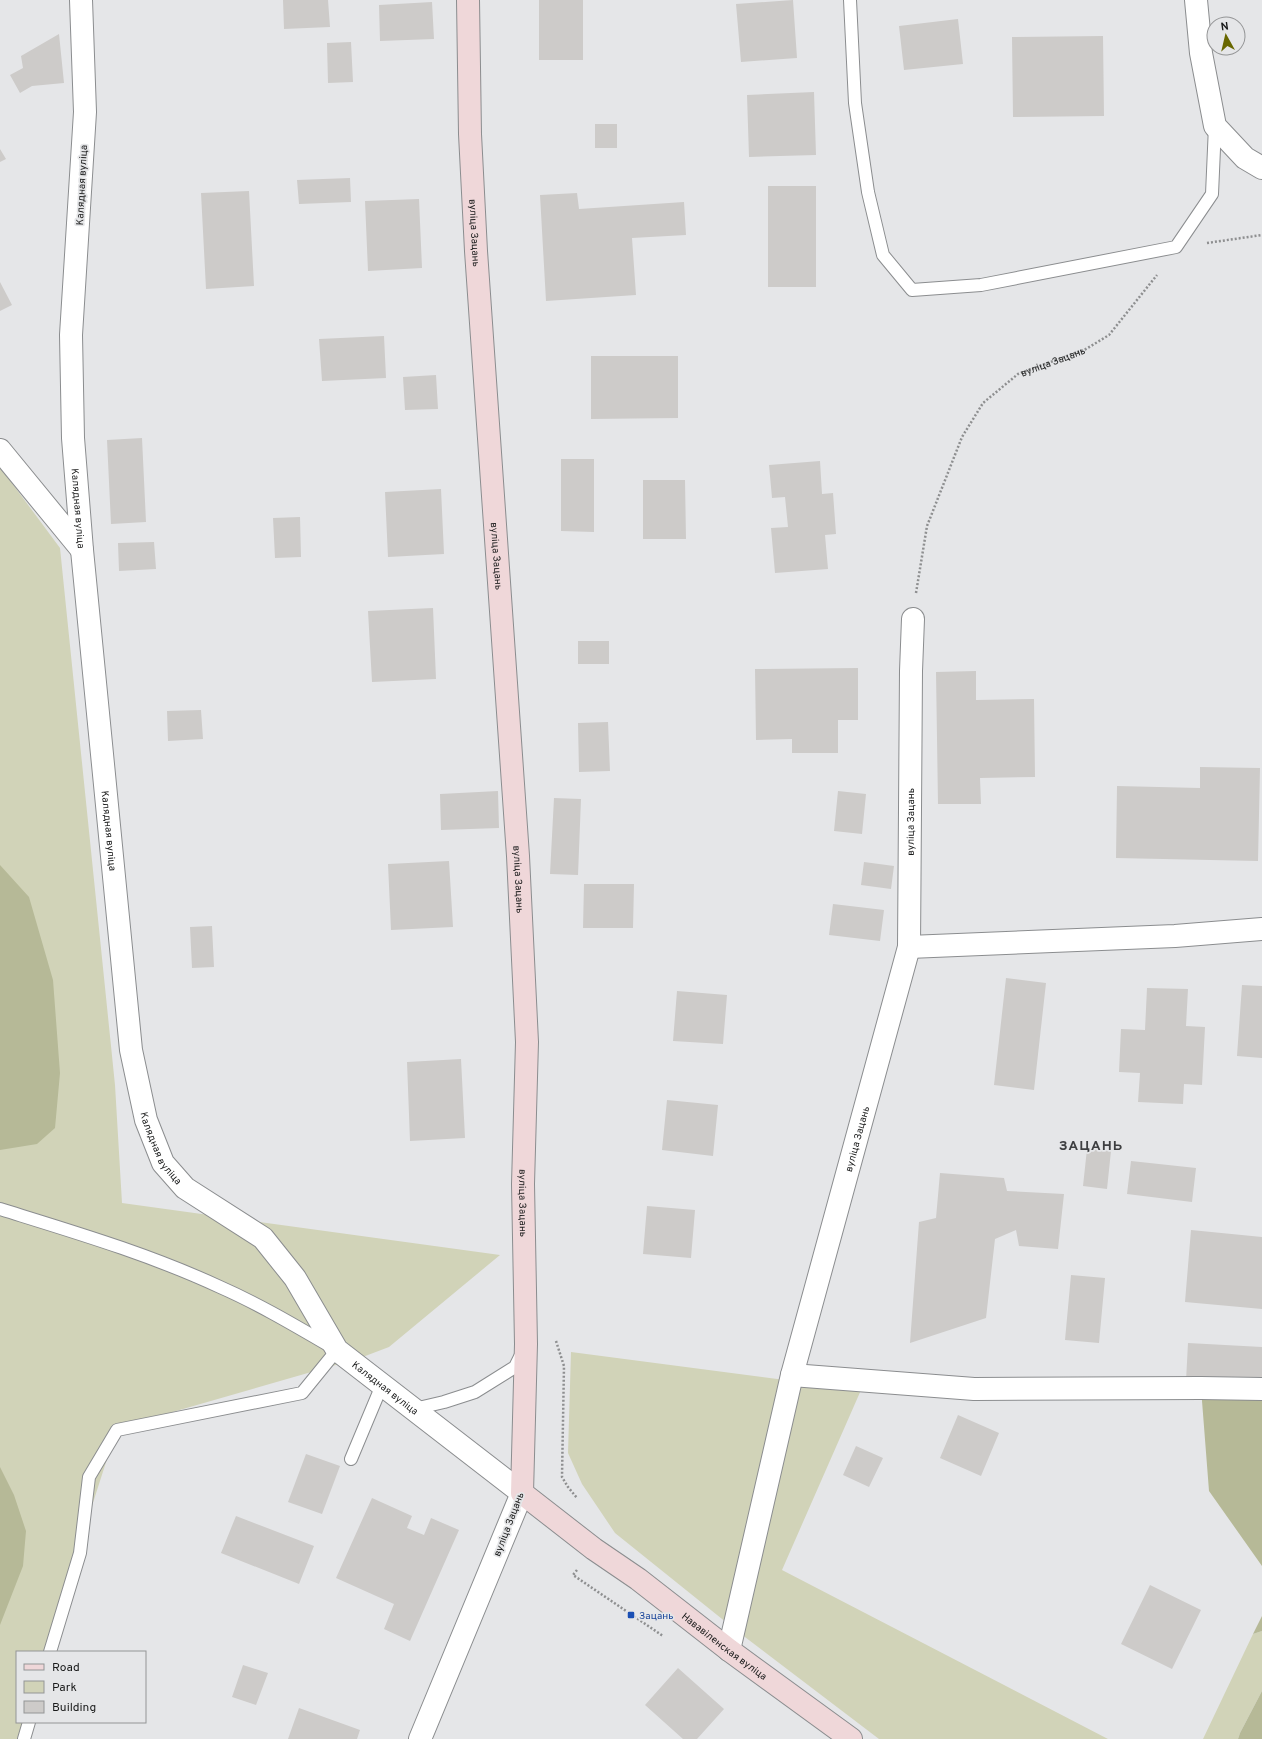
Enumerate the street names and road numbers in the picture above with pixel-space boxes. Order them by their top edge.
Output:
street label: Калядная вуліца [74,145,91,226]
street label: вуліца Зацань [465,199,482,267]
street label: вуліца Зацань [1019,345,1087,380]
street label: Калядная вуліца [67,468,87,549]
street label: вуліца Зацань [487,522,505,590]
street label: вуліца Зацань [905,788,918,856]
street label: Калядная вуліца [98,790,118,872]
street label: вуліца Зацань [509,845,526,914]
street label: вуліца Зацань [843,1105,873,1174]
street label: Калядная вуліца [136,1111,184,1188]
street label: вуліца Зацань [515,1169,529,1237]
street label: Калядная вуліца [349,1359,420,1418]
street label: вуліца Зацань [491,1491,528,1558]
street label: Нававіленская вуліца [679,1611,769,1684]

